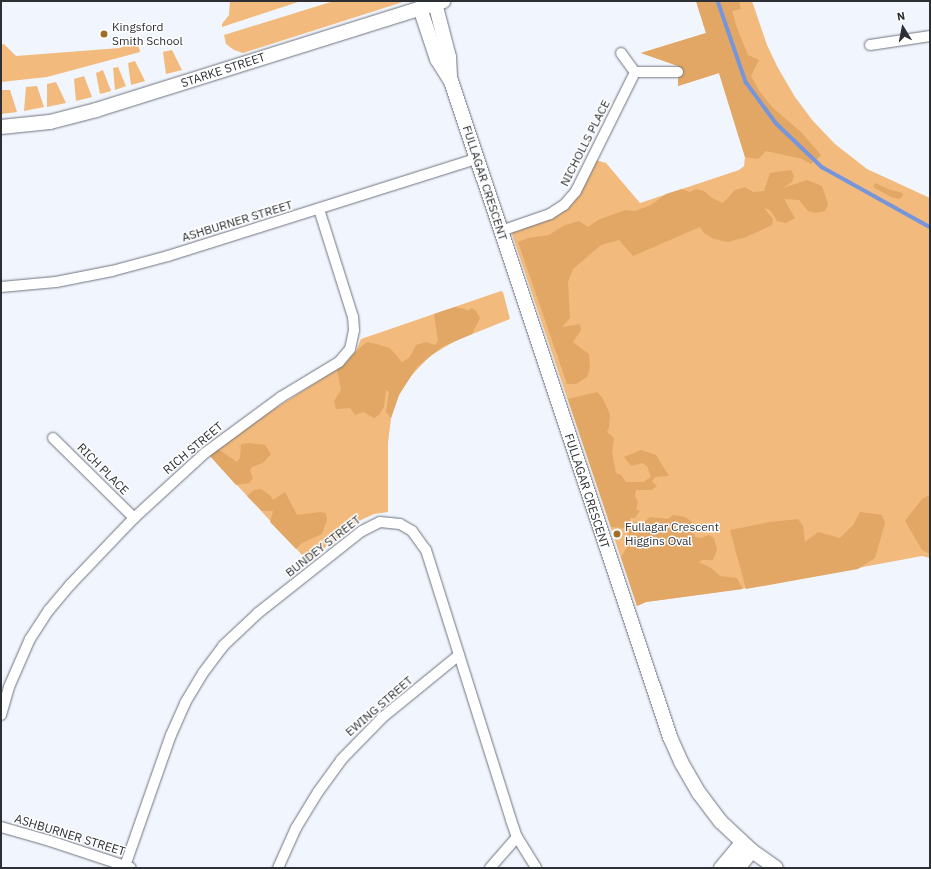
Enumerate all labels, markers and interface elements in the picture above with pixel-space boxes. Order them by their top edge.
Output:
north arrow [883,8,923,48]
text: N [896,9,906,24]
place label: Kingsford Smith School [112,20,183,48]
marker: Kingsford Smith School [99,29,109,39]
street label: STARKE STREET [179,50,267,90]
street label: NICHOLLS PLACE [557,97,613,189]
street label: FULLAGAR CRESCENT [460,124,510,242]
street label: ASHBURNER STREET [180,197,294,245]
street label: RICH STREET [160,419,226,477]
street label: FULLAGAR CRESCENT [562,432,612,550]
street label: RICH PLACE [74,440,132,498]
street label: BUNDEY STREET [283,512,363,580]
place label: Fullagar Crescent Higgins Oval [625,520,719,548]
marker: Fullagar Crescent Higgins Oval [612,529,622,539]
street label: EWING STREET [342,673,416,739]
street label: ASHBURNER STREET [13,811,127,859]

